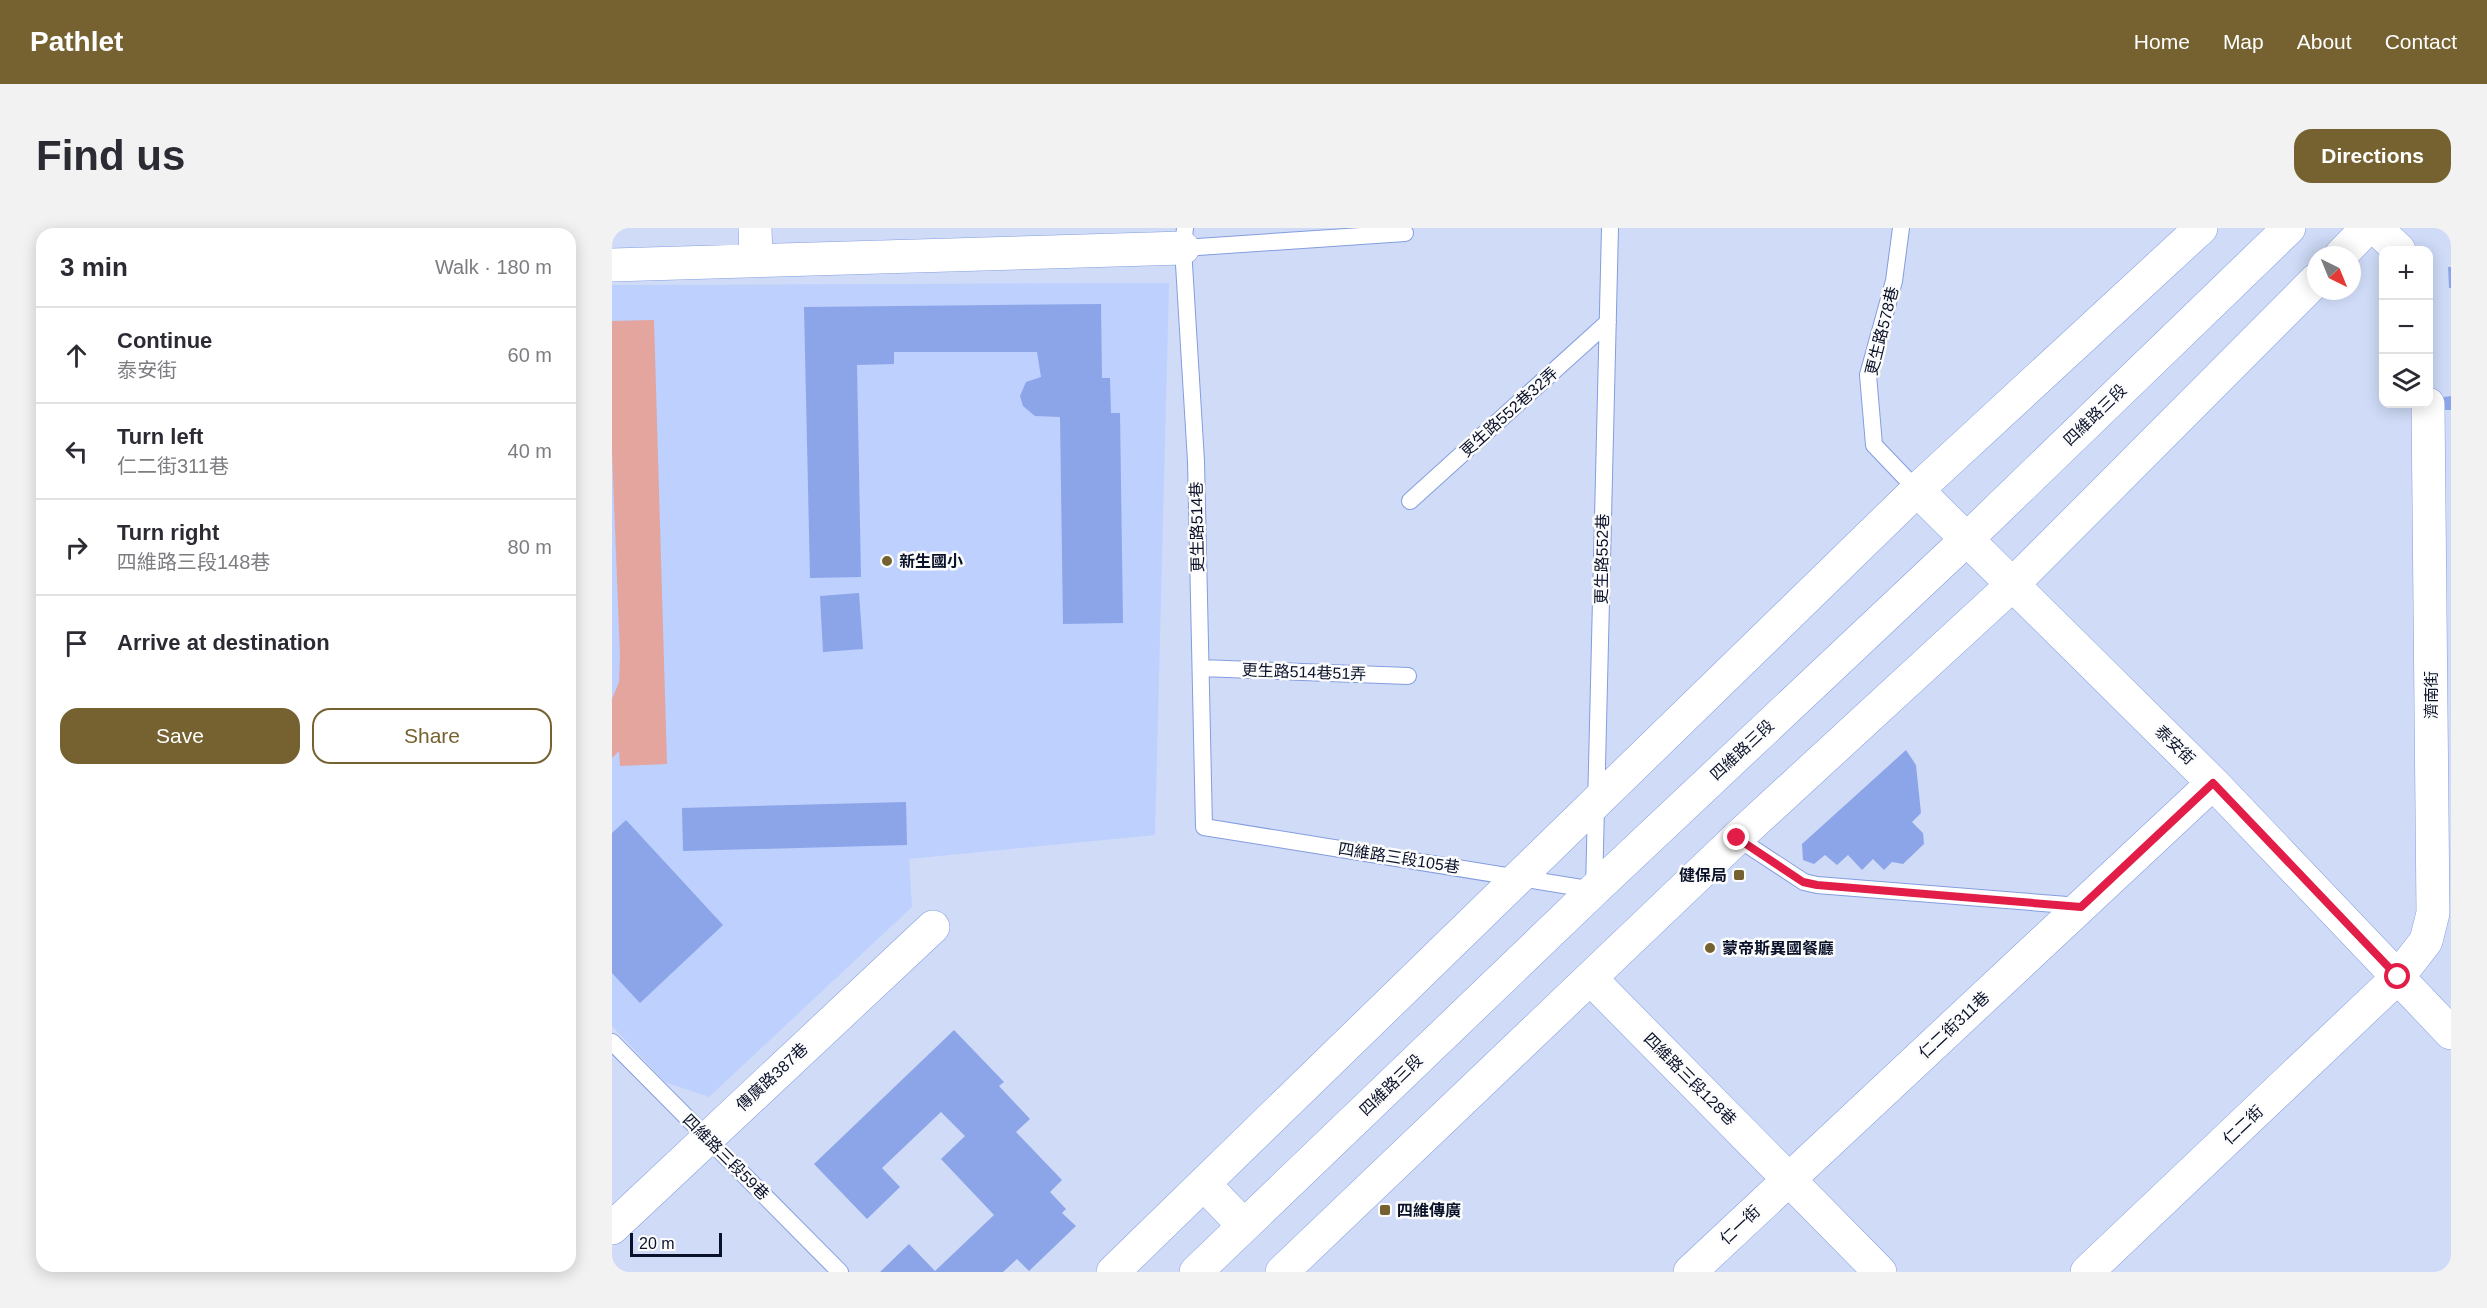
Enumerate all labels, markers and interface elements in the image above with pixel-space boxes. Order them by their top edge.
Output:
text: Pathlet [30,26,123,57]
text: Home [2134,30,2190,53]
text: Map [2223,30,2264,53]
text: About [2297,30,2352,53]
text: Contact [2385,30,2457,53]
button: Directions [2294,129,2451,183]
text: Find us [36,132,185,179]
north arrow [2307,246,2361,300]
map controls [2379,246,2433,408]
button: + [2379,246,2433,300]
text: 3 min [60,252,128,282]
text: Walk · 180 m [435,256,552,278]
street label: 更生路578巷 [1863,285,1901,377]
button: − [2379,300,2433,354]
text: Continue [117,328,212,353]
icon: ahead [60,339,93,372]
text: 60 m [508,344,552,366]
button: layers [2379,354,2433,408]
text: 泰安街 [117,359,177,381]
street label: 更生路552巷32弄 [1457,364,1561,460]
street label: 四維路三段 [2060,381,2130,449]
text: Turn left [117,424,203,449]
icon: left [60,435,93,468]
text: 40 m [508,440,552,462]
text: 仁二街311巷 [117,455,229,477]
street label: 更生路514巷 [1188,482,1206,572]
street label: 更生路552巷 [1593,514,1611,604]
text: Turn right [117,520,219,545]
icon: right [60,531,93,564]
text: 80 m [508,536,552,558]
text: 四維路三段148巷 [117,551,270,573]
place label: 新生國小 [899,553,963,570]
marker: 新生國小 [880,554,894,568]
icon: arrive [60,627,93,660]
text: Arrive at destination [117,630,330,655]
street label: 更生路514巷51弄 [1241,661,1367,683]
street label: 濟南街 [2423,671,2440,719]
button: Save [60,708,300,764]
button: Share [312,708,552,764]
street label: 四維路三段 [1707,716,1777,784]
street label: 泰安街 [2152,722,2198,768]
route end [1723,824,1749,850]
street label: 四維路三段105巷 [1337,840,1461,876]
place label: 健保局 [1679,867,1727,884]
marker: 健保局 [1732,868,1746,882]
place label: 蒙帝斯異國餐廳 [1722,939,1834,957]
marker: 蒙帝斯異國餐廳 [1703,941,1717,955]
route start [2384,963,2410,989]
street label: 仁二街311巷 [1915,988,1993,1062]
street label: 四維路三段128巷 [1641,1030,1739,1128]
street label: 傳廣路387巷 [733,1040,811,1114]
street label: 四維路三段 [1356,1051,1426,1119]
street label: 仁二街 [2220,1102,2266,1148]
street label: 四維路三段59巷 [680,1111,772,1203]
place label: 四維傳廣 [1397,1202,1461,1219]
street label: 仁一街 [1717,1202,1763,1248]
marker: 四維傳廣 [1378,1203,1392,1217]
scale bar [630,1230,722,1258]
text: 20 m [639,1235,675,1252]

